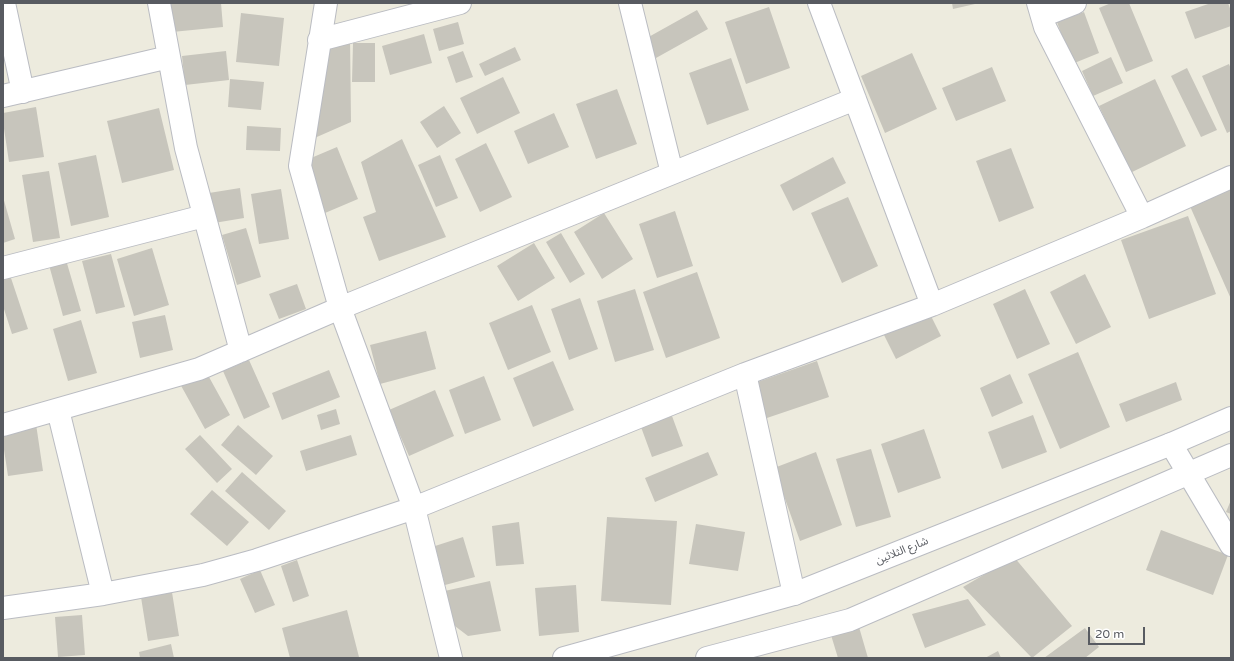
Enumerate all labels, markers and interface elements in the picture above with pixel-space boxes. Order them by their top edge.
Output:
street label: شارع الثلاثين [874,534,930,568]
scale bar [1090,619,1147,645]
text: 20 m [1095,627,1124,641]

